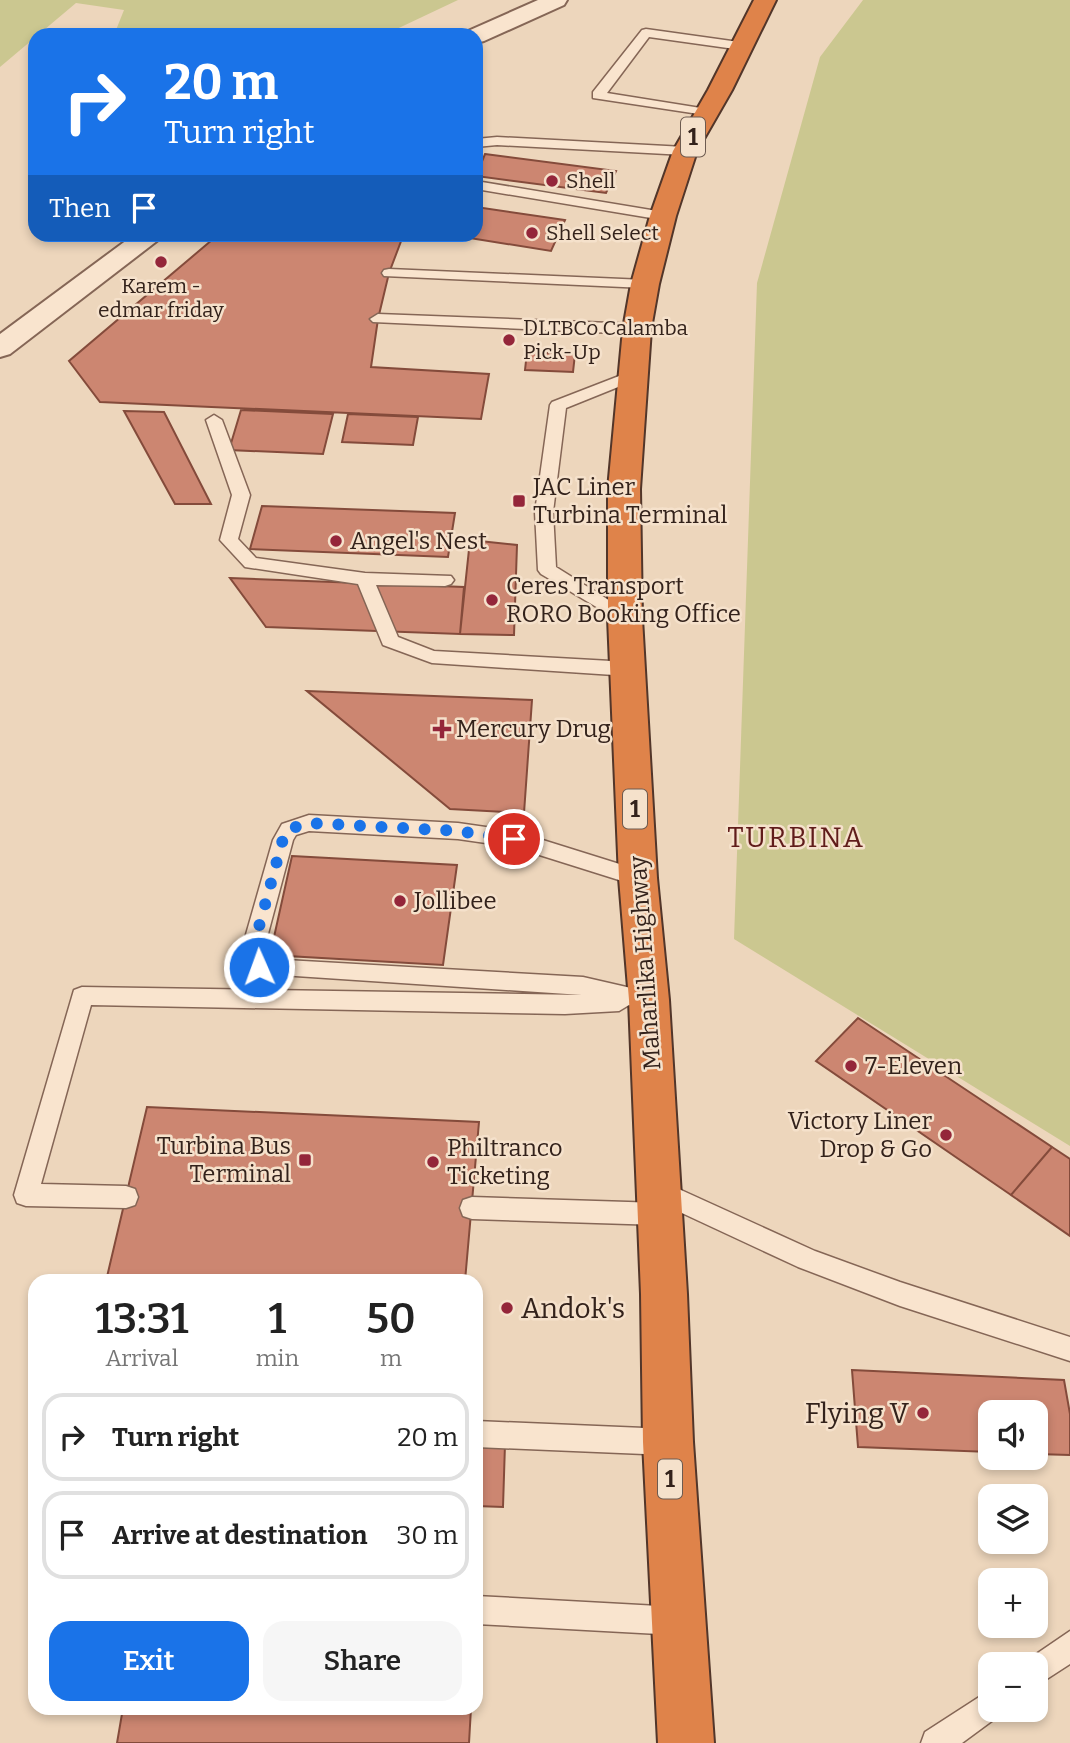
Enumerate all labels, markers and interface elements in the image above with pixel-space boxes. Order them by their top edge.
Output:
text: 20 m [164,53,278,112]
icon: right [49,56,140,147]
text: Turn right [164,113,315,151]
road number: 1 [681,118,705,156]
place label: Shell [566,168,615,194]
marker: Shell [544,173,560,189]
icon: arrive [125,189,163,227]
text: Then [49,193,111,224]
place label: Shell Select [546,220,659,246]
marker: Shell Select [524,225,540,241]
marker: Karem - edmar friday [153,254,169,270]
place label: Karem - edmar friday [98,273,225,323]
place label: DLTBCo Calamba Pick-Up [523,315,689,365]
marker: DLTBCo Calamba Pick-Up [501,332,517,348]
place label: JAC Liner Turbina Terminal [532,473,727,529]
marker: JAC Liner Turbina Terminal [511,493,527,509]
place label: Angel's Nest [350,527,487,555]
marker: Angel's Nest [328,533,344,549]
place label: Ceres Transport RORO Booking Office [506,572,741,628]
marker: Ceres Transport RORO Booking Office [484,592,500,608]
place label: Mercury Drug [456,715,611,743]
marker: Mercury Drug [434,721,450,737]
road number: 1 [623,790,647,828]
pin [484,809,544,869]
icon: arrive [495,820,533,858]
district label: TURBINA [727,821,865,854]
street label: Maharlika Highway [624,855,666,1071]
place label: Jollibee [413,887,497,915]
marker: Jollibee [392,893,408,909]
position arrow [222,930,296,1004]
place label: 7-Eleven [865,1052,962,1080]
marker: 7-Eleven [843,1058,859,1074]
place label: Victory Liner Drop & Go [788,1107,932,1163]
marker: Victory Liner Drop & Go [938,1127,954,1143]
place label: Turbina Bus Terminal [157,1132,291,1188]
place label: Philtranco Ticketing [447,1134,563,1190]
marker: Turbina Bus Terminal [297,1152,313,1168]
marker: Philtranco Ticketing [425,1154,441,1170]
place label: Andok's [521,1292,625,1325]
text: 13:31 [95,1294,188,1344]
text: 1 [268,1294,286,1344]
text: 50 [366,1294,416,1344]
marker: Andok's [499,1300,515,1316]
text: Arrival [105,1344,178,1372]
text: min [256,1344,299,1372]
text: m [380,1344,402,1372]
place label: Flying V [805,1397,910,1430]
map controls [978,1400,1048,1722]
button: sound [978,1400,1048,1470]
marker: Flying V [915,1405,931,1421]
icon: right [53,1418,91,1456]
text: Turn right [112,1422,239,1453]
text: 20 m [397,1422,458,1453]
road number: 1 [658,1460,682,1498]
button: layers [978,1484,1048,1554]
icon: arrive [53,1516,91,1554]
text: Arrive at destination [112,1520,367,1551]
text: 30 m [397,1520,458,1551]
button: + [978,1568,1048,1638]
button: Exit [49,1621,249,1701]
button: Share [263,1621,462,1701]
button: − [978,1652,1048,1722]

